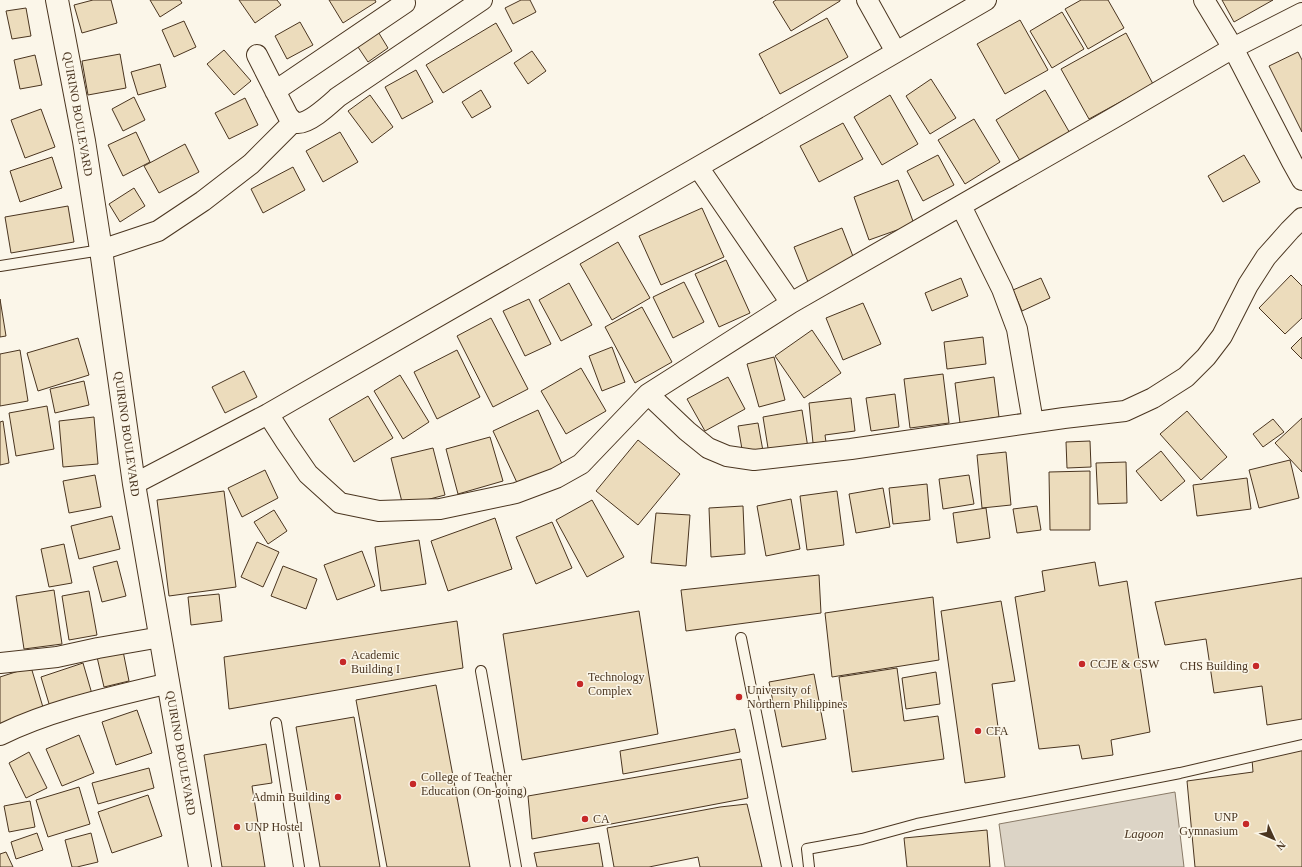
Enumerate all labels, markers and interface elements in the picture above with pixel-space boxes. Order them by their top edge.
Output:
street label: QUIRINO BOULEVARD [60,51,96,178]
street label: QUIRINO BOULEVARD [111,371,143,498]
place label: Academic Building I [351,648,400,676]
marker: Academic Building I [338,657,348,667]
place label: CCJE & CSW [1090,657,1160,671]
marker: CCJE & CSW [1077,659,1087,669]
place label: CHS Building [1180,659,1248,673]
marker: CHS Building [1251,661,1261,671]
place label: Technology Complex [588,670,644,698]
marker: Technology Complex [575,679,585,689]
place label: University of Northern Philippines [747,683,848,711]
street label: QUIRINO BOULEVARD [163,690,199,817]
marker: University of Northern Philippines [734,692,744,702]
place label: CFA [986,724,1009,738]
marker: CFA [973,726,983,736]
place label: College of Teacher Education (On-going) [421,770,527,798]
marker: College of Teacher Education (On-going) [408,779,418,789]
place label: Admin Building [252,790,330,804]
marker: Admin Building [333,792,343,802]
place label: UNP Gymnasium [1179,810,1239,838]
place label: CA [593,812,610,826]
marker: CA [580,814,590,824]
marker: UNP Gymnasium [1241,819,1251,829]
north arrow [1254,819,1294,859]
place label: UNP Hostel [245,820,304,834]
marker: UNP Hostel [232,822,242,832]
water label: Lagoon [1123,826,1164,841]
text: N [1274,839,1288,853]

